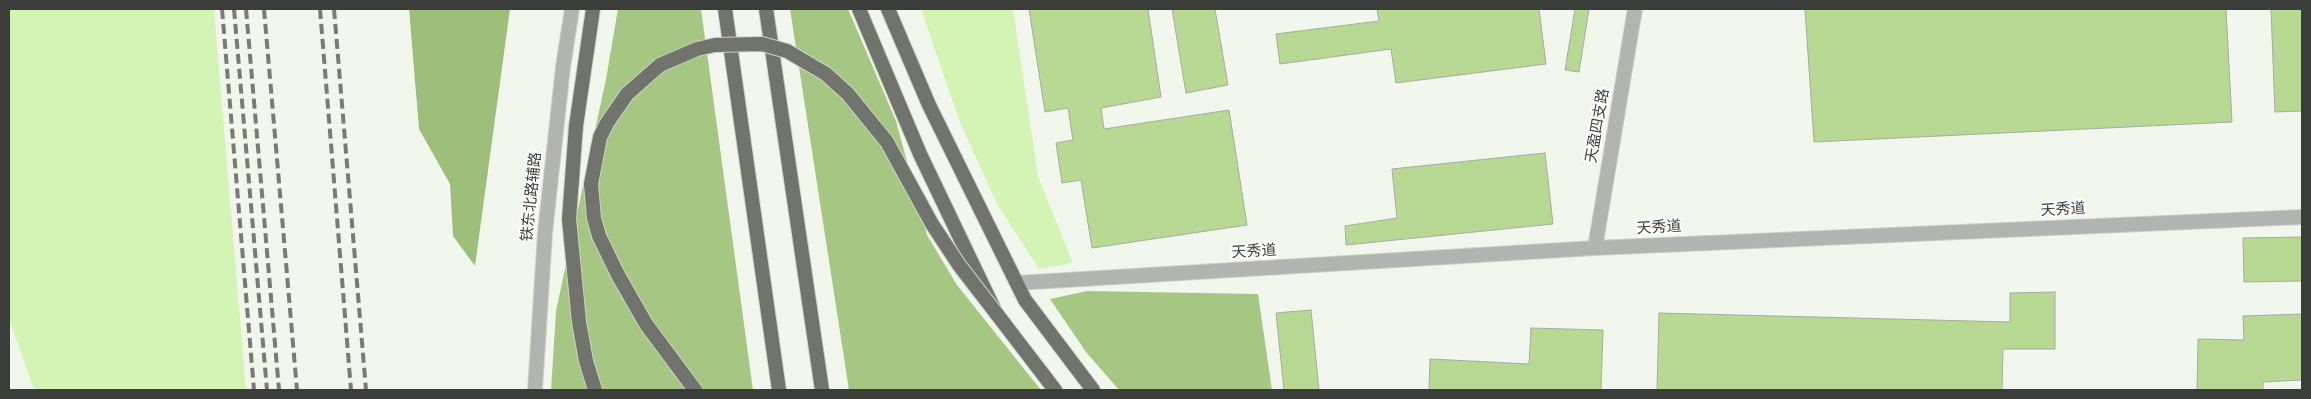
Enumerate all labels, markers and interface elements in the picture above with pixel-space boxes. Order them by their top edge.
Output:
street label: 天盈四支路 [1584,88,1614,164]
street label: 铁东北路辅路 [519,151,547,243]
street label: 天秀道 [2040,201,2086,221]
street label: 天秀道 [1636,219,1682,239]
street label: 天秀道 [1231,243,1277,263]

